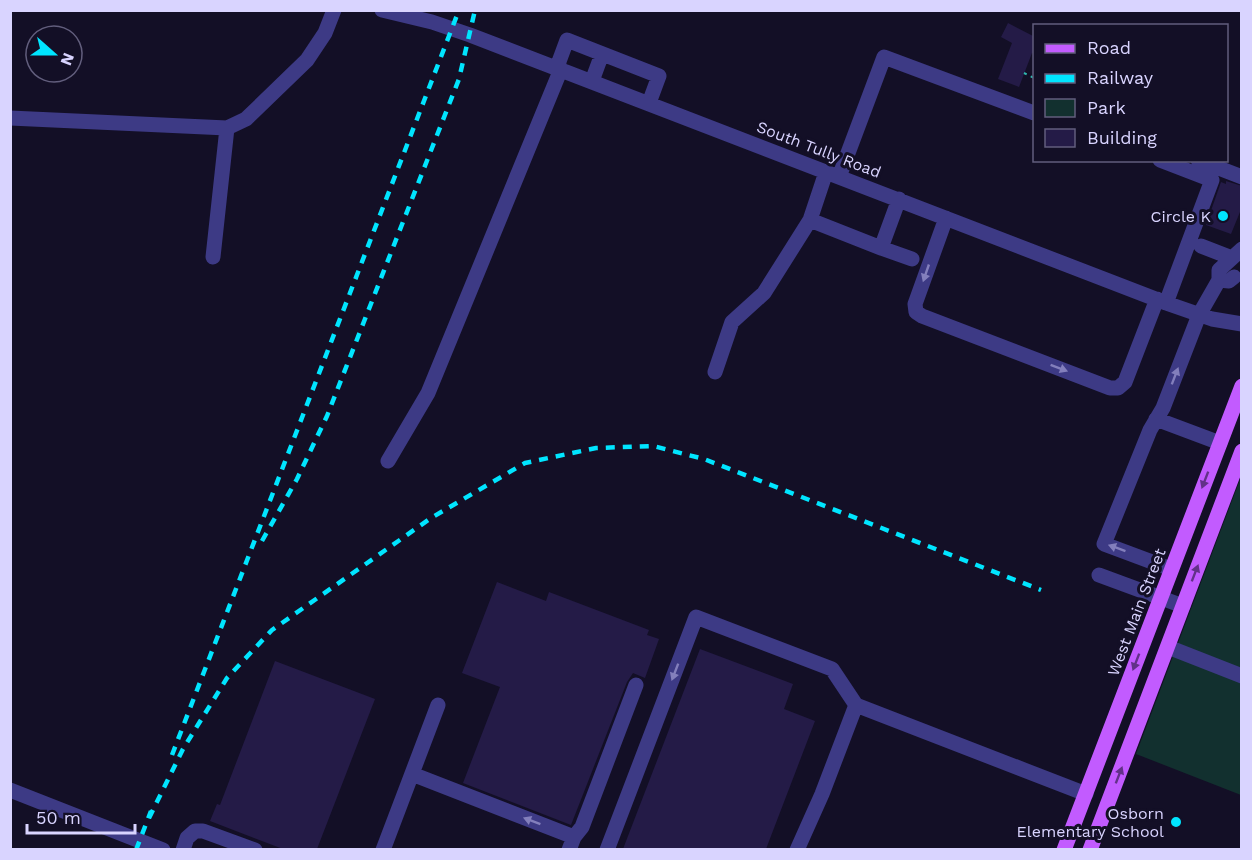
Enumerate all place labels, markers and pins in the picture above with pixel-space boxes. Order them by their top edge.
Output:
place label: Circle K [1150,207,1212,226]
marker: Circle K [1216,209,1230,223]
place label: Osborn Elementary School [1017,804,1164,841]
marker: Osborn Elementary School [1169,815,1183,829]

